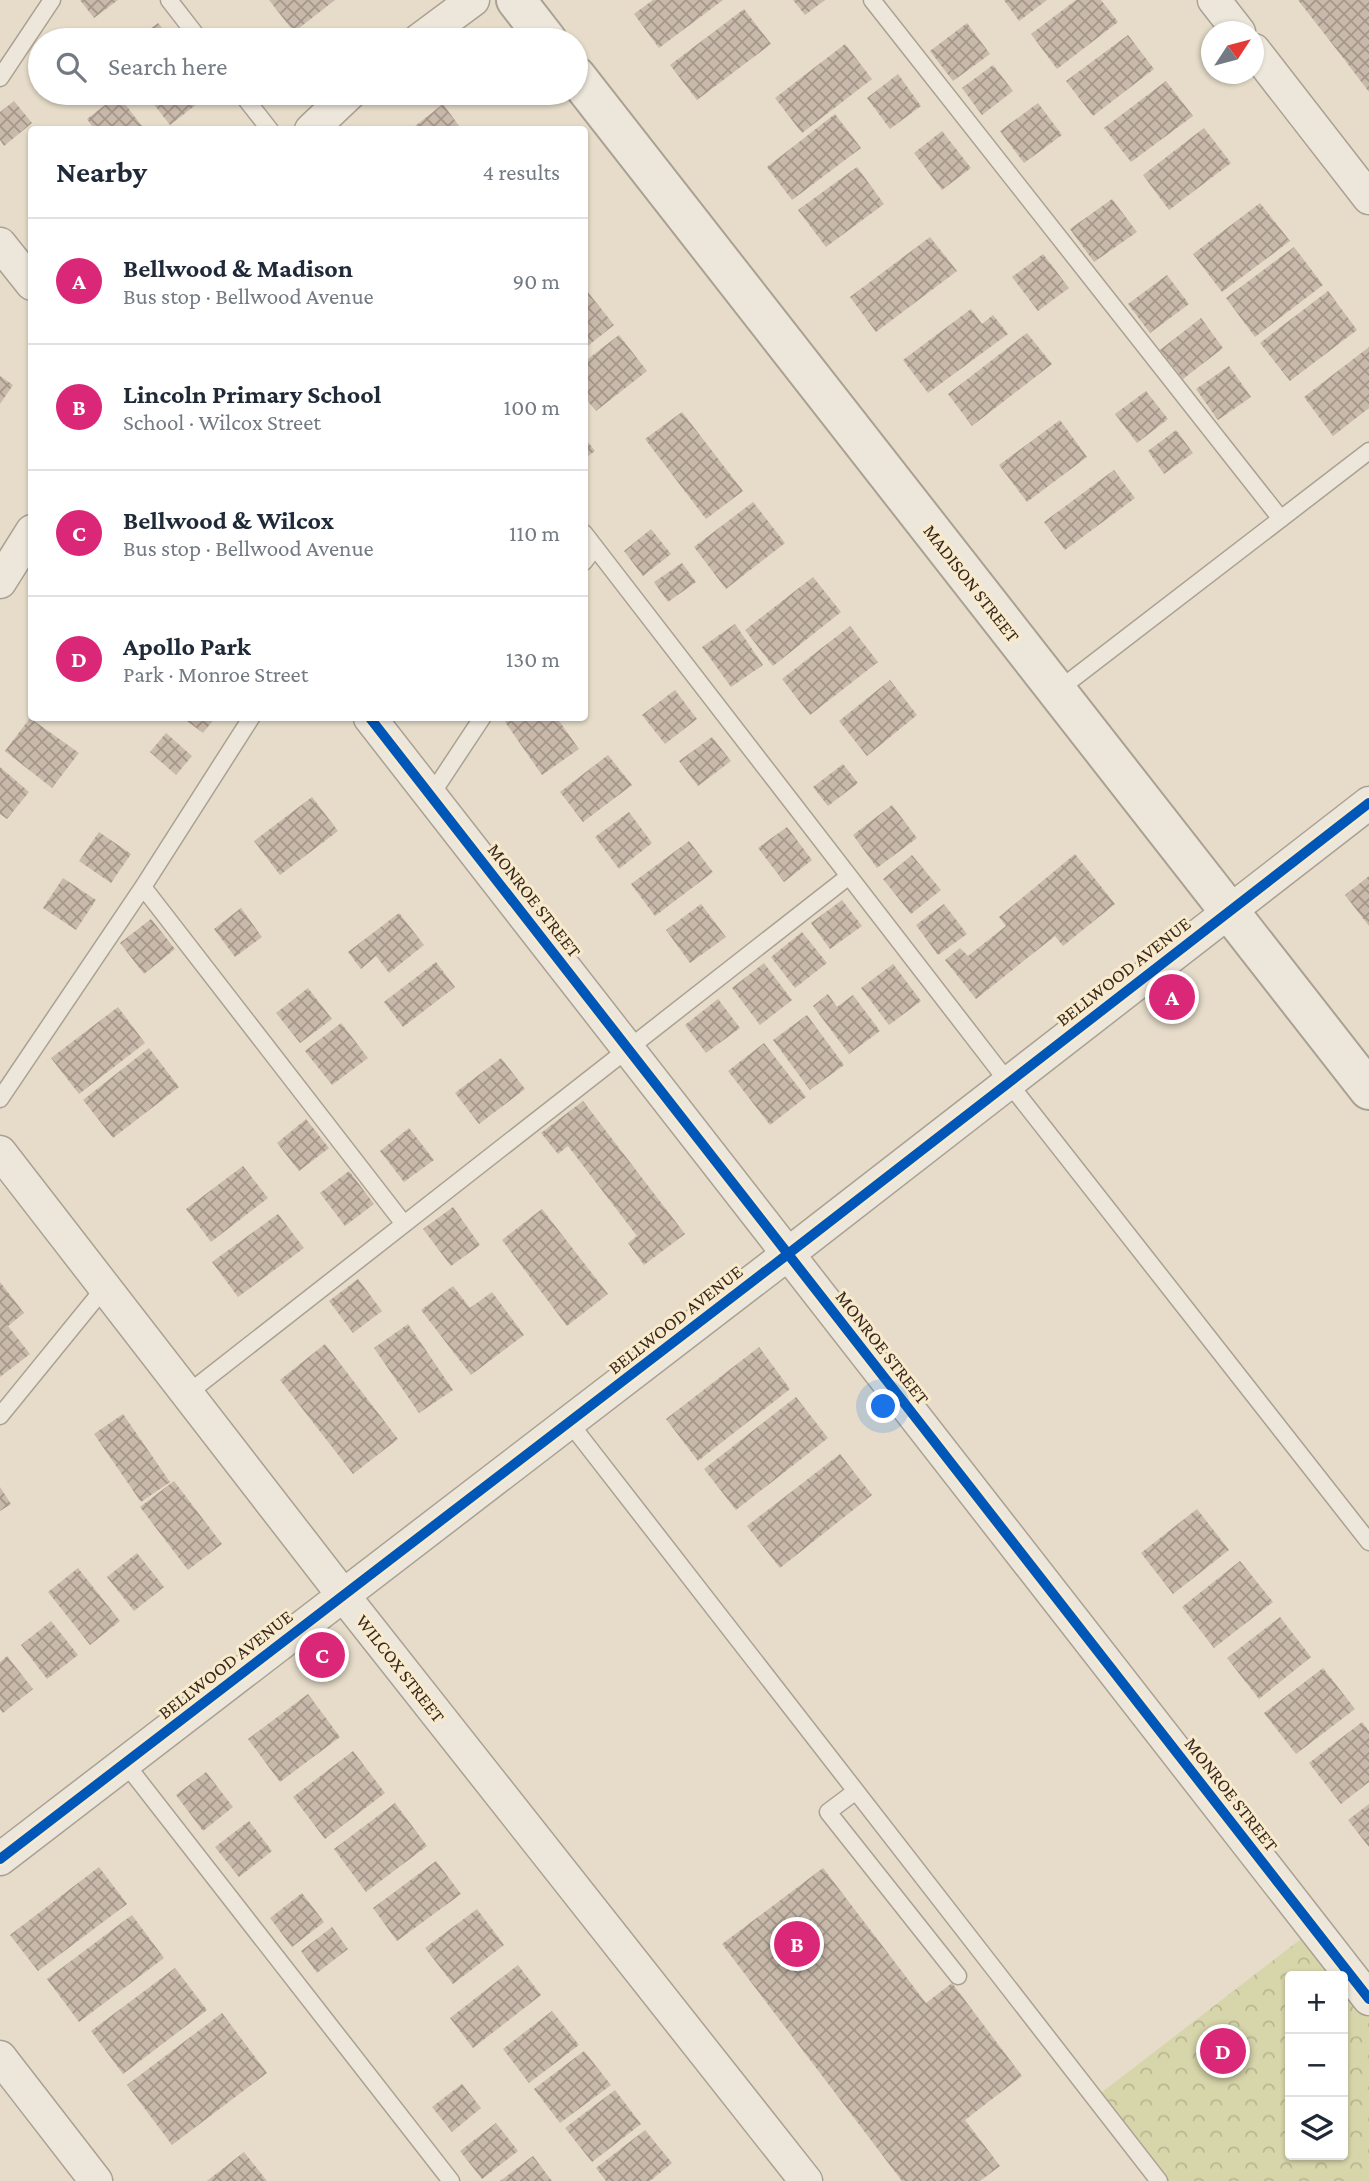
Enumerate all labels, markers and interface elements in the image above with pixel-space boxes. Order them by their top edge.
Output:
north arrow [1201,21,1264,84]
search box [28,28,588,105]
icon: search [52,48,90,86]
text: Search here [108,52,227,81]
text: Nearby [56,155,147,188]
text: 4 results [482,159,560,185]
text: Bellwood & Madison [123,254,353,283]
text: A [72,268,86,294]
text: 90 m [513,268,560,294]
text: Bus stop · Bellwood Avenue [123,283,374,309]
text: Lincoln Primary School [123,380,381,409]
text: B [72,394,86,420]
text: 100 m [504,394,560,420]
text: School · Wilcox Street [123,409,321,435]
text: Bellwood & Wilcox [123,506,334,535]
text: C [72,520,86,546]
text: 110 m [509,520,560,546]
street label: MADISON STREET [919,520,1024,647]
text: Bus stop · Bellwood Avenue [123,535,374,561]
text: Apollo Park [123,632,251,661]
text: D [71,646,87,672]
text: 130 m [506,646,560,672]
text: Park · Monroe Street [123,661,308,687]
street label: MONROE STREET [484,839,586,962]
street label: BELLWOOD AVENUE [1051,911,1195,1031]
pin: A [1149,971,1195,1023]
street label: BELLWOOD AVENUE [604,1261,747,1378]
street label: MONROE STREET [832,1286,934,1409]
your location [866,1389,900,1423]
street label: BELLWOOD AVENUE [154,1606,297,1723]
street label: WILCOX STREET [352,1610,450,1727]
pin: C [299,1629,345,1681]
street label: MONROE STREET [1181,1733,1283,1856]
pin: B [774,1918,820,1970]
map controls [1285,1971,1348,2160]
button: + [1285,1971,1348,2034]
pin: D [1200,2025,1246,2077]
button: − [1285,2034,1348,2097]
button: layers [1285,2097,1348,2160]

